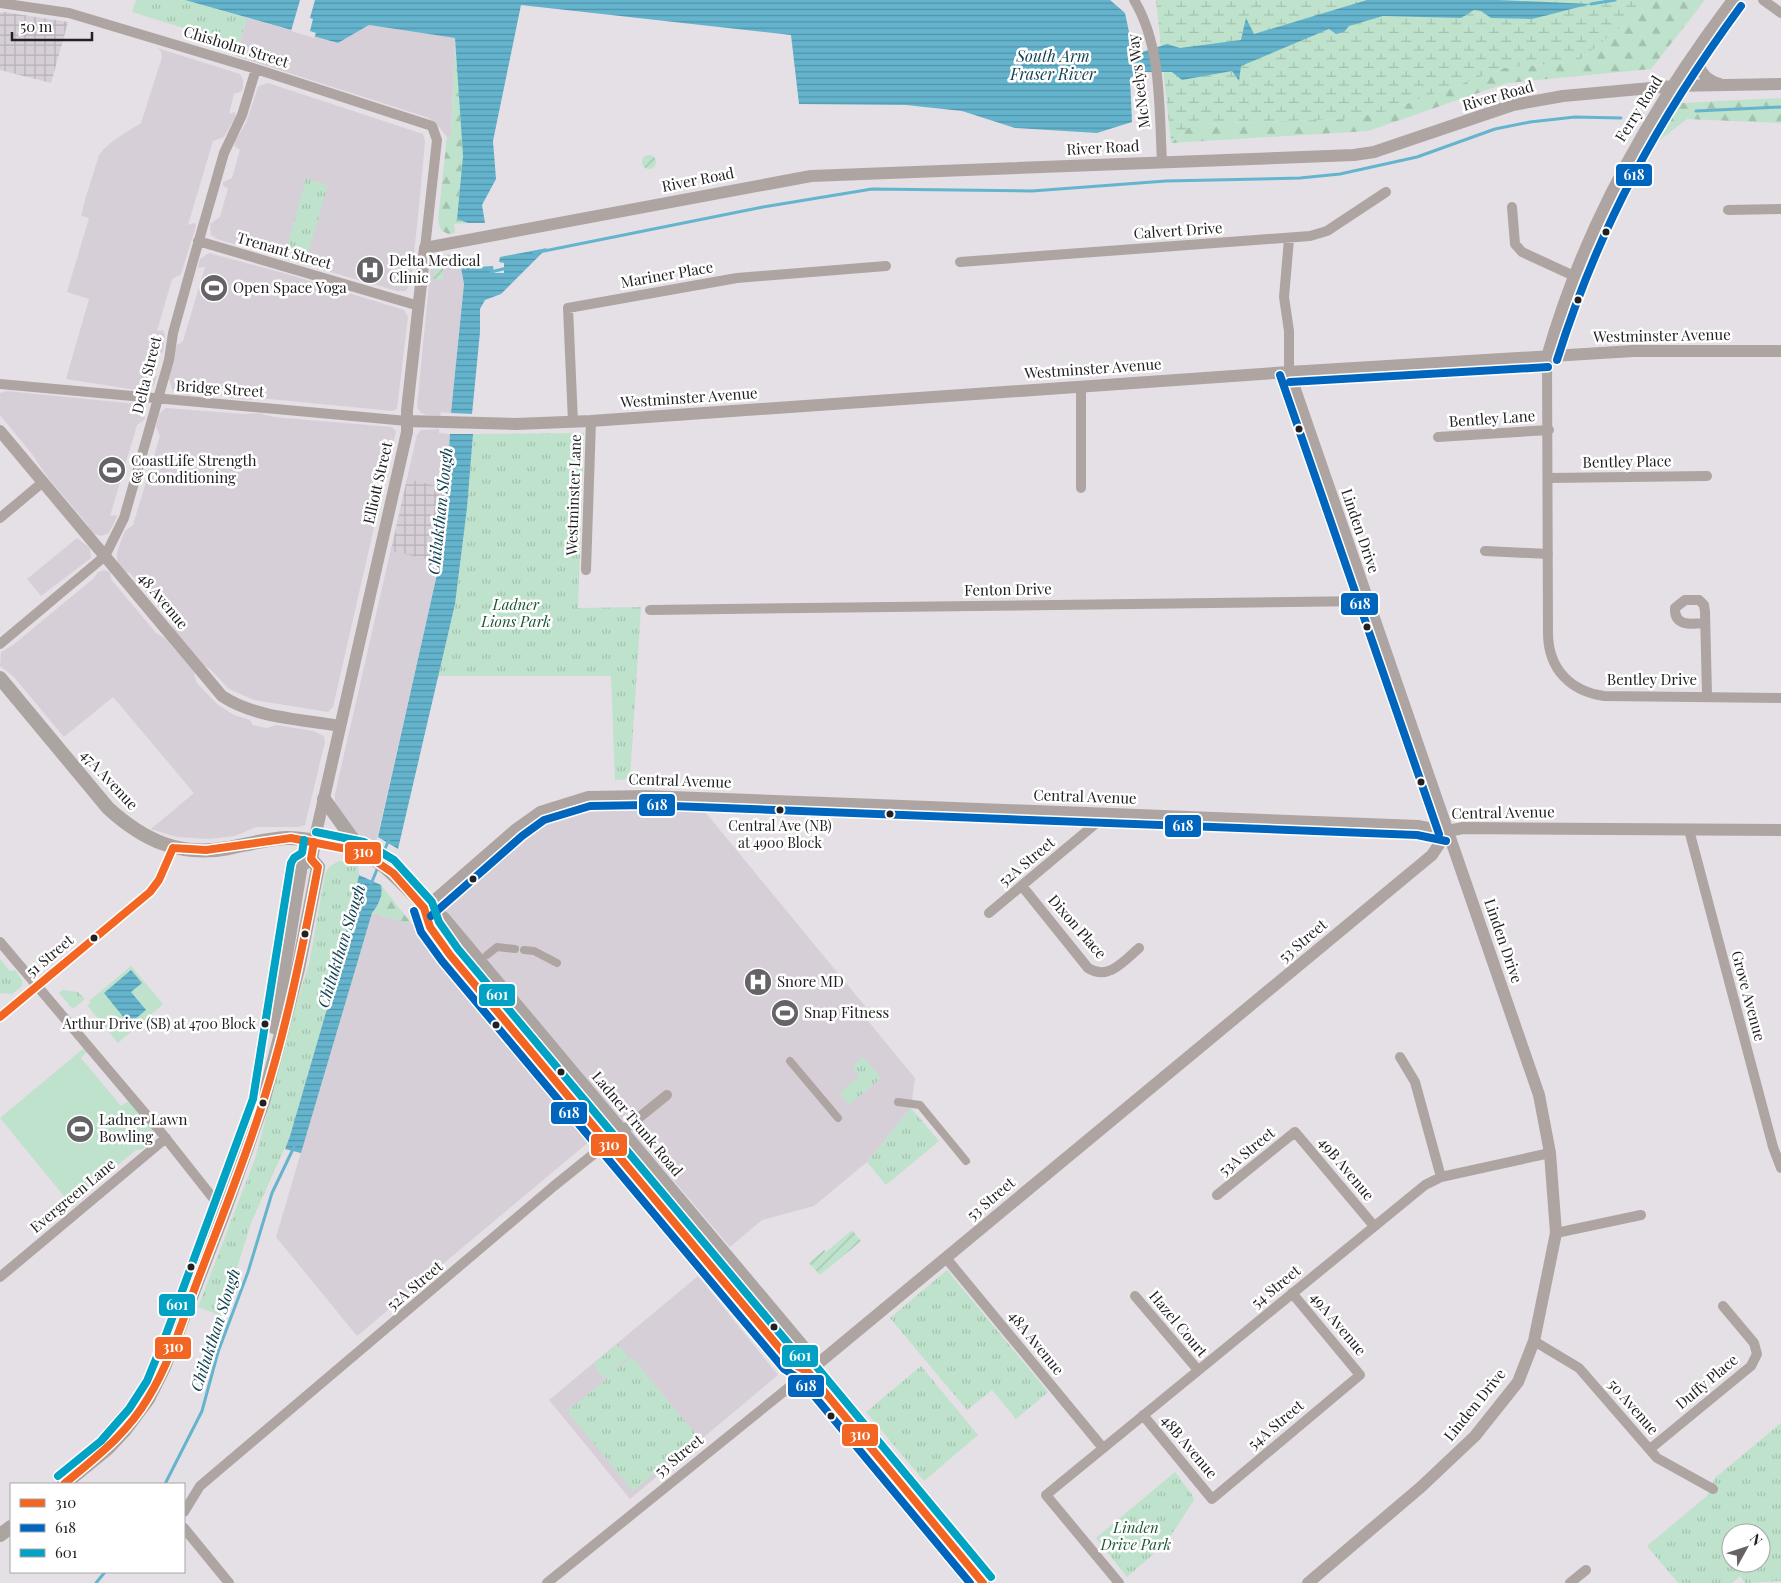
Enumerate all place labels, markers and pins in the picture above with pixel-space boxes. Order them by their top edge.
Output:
unlabelled marker [1601,227,1611,237]
place label: Delta Medical Clinic [389,250,481,287]
hospital icon: Delta Medical Clinic [355,255,385,285]
sports icon: Open Space Yoga [199,273,229,303]
place label: Open Space Yoga [233,277,347,297]
unlabelled marker [1573,295,1583,305]
unlabelled marker [1294,424,1304,434]
place label: CoastLife Strength & Conditioning [131,450,257,487]
sports icon: CoastLife Strength & Conditioning [97,455,127,485]
unlabelled marker [1362,622,1372,632]
unlabelled marker [1416,777,1426,787]
marker: Central Ave (NB) at 4900 Block [775,805,785,815]
unlabelled marker [885,809,895,819]
place label: Central Ave (NB) at 4900 Block [728,816,832,852]
unlabelled marker [468,874,478,884]
unlabelled marker [300,929,310,939]
unlabelled marker [89,933,99,943]
hospital icon: Snore MD [743,967,773,997]
place label: Snore MD [777,971,844,991]
sports icon: Snap Fitness [770,998,800,1028]
place label: Snap Fitness [804,1002,889,1022]
place label: Arthur Drive (SB) at 4700 Block [62,1014,256,1033]
marker: Arthur Drive (SB) at 4700 Block [260,1019,270,1029]
unlabelled marker [491,1020,501,1030]
unlabelled marker [556,1067,566,1077]
unlabelled marker [258,1098,268,1108]
place label: Ladner Lawn Bowling [99,1109,187,1146]
sports icon: Ladner Lawn Bowling [65,1114,95,1144]
unlabelled marker [186,1262,196,1272]
unlabelled marker [769,1322,779,1332]
unlabelled marker [826,1411,836,1421]

